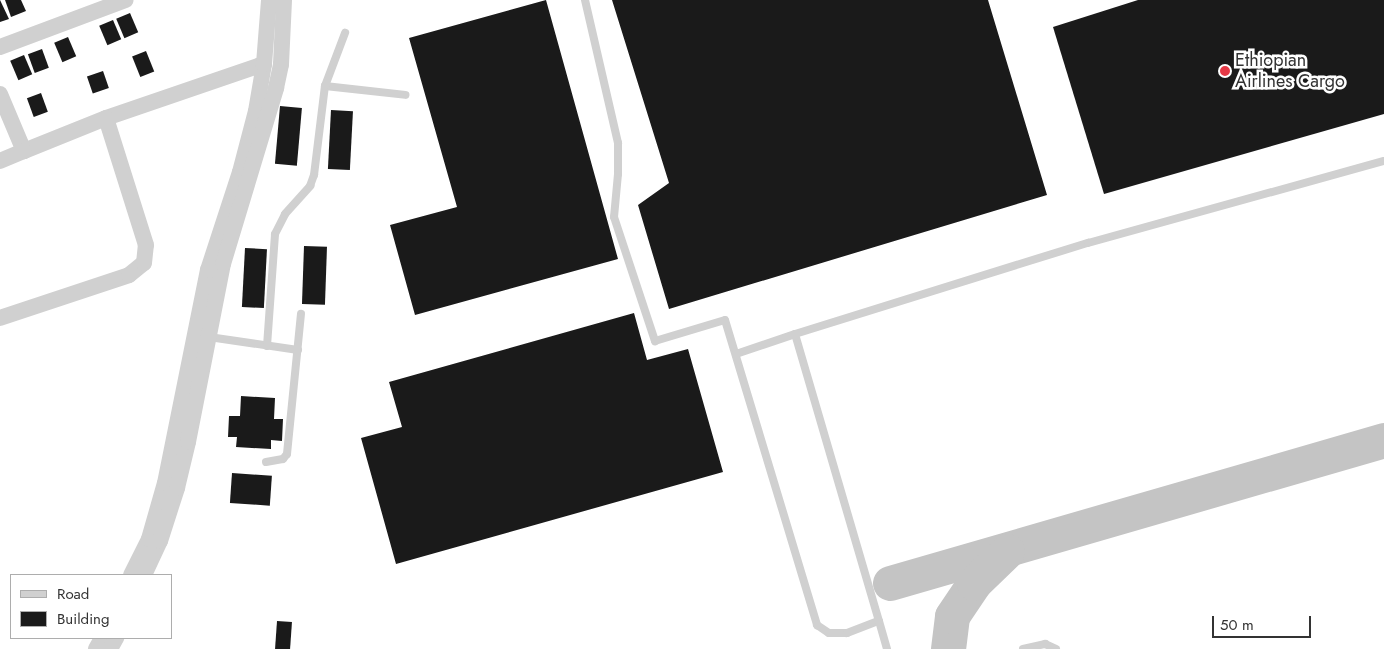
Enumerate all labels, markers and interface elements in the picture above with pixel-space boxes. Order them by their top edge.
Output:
place label: Ethiopian Airlines Cargo [1235,50,1345,92]
marker: Ethiopian Airlines Cargo [1219,65,1231,77]
legend [10,574,172,639]
text: Road [57,583,89,605]
scale bar [1214,606,1313,638]
text: Building [57,608,109,630]
text: 50 m [1220,614,1254,636]

